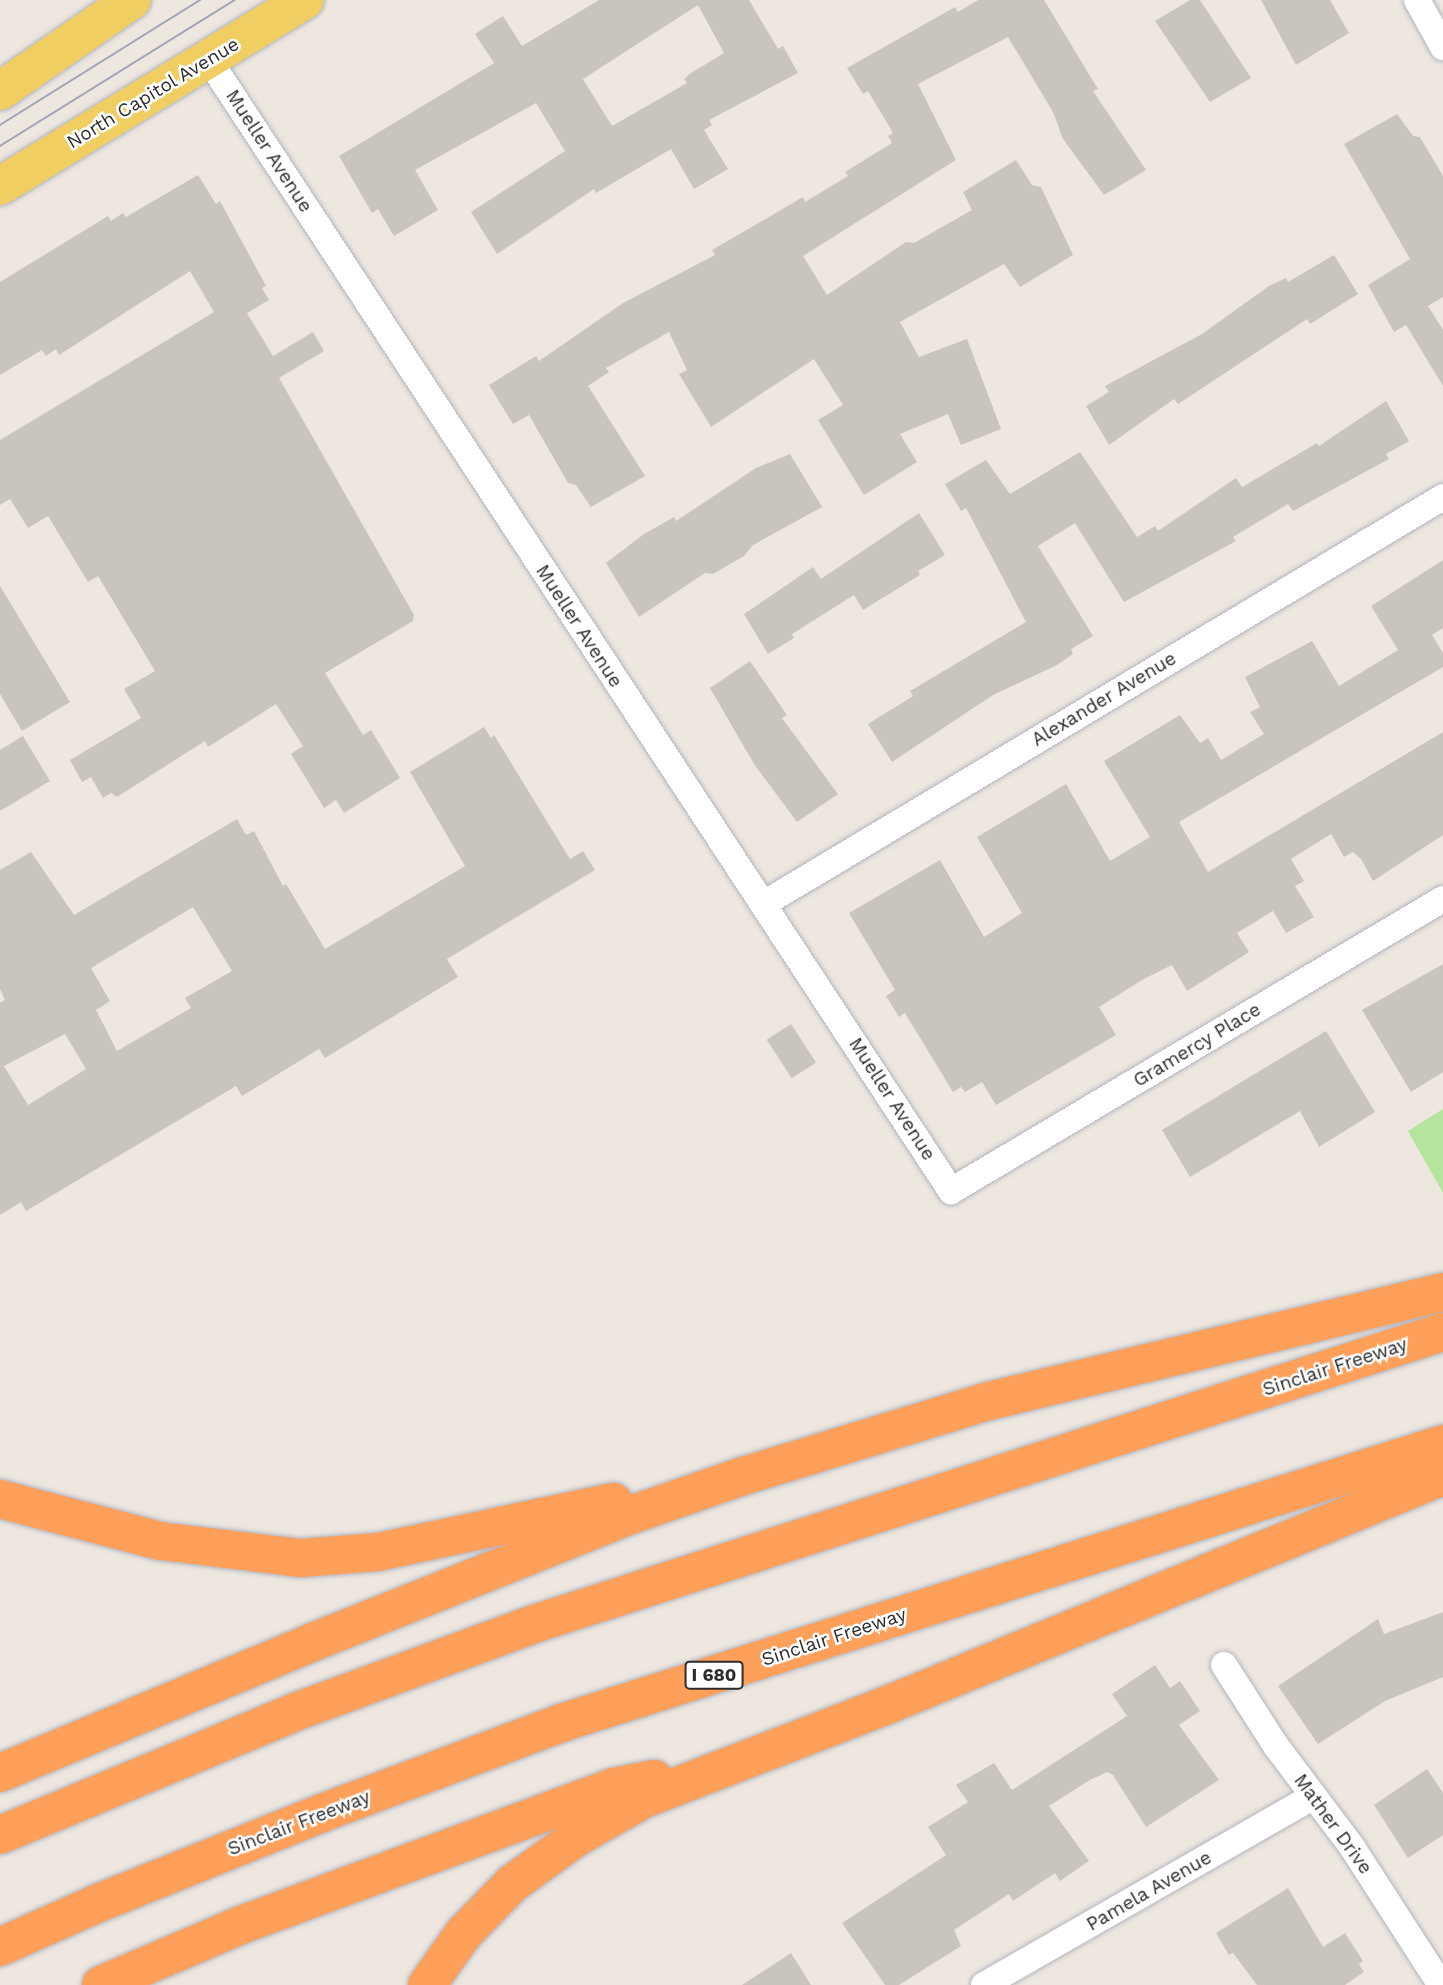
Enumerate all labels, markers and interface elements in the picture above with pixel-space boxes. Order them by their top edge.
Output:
street label: North Capitol Avenue [62,32,244,154]
street label: Mueller Avenue [221,85,317,217]
street label: Mueller Avenue [531,560,627,692]
street label: Alexander Avenue [1027,647,1181,751]
street label: Gramercy Place [1129,998,1265,1092]
street label: Mueller Avenue [844,1033,940,1165]
street label: Sinclair Freeway [1260,1333,1410,1401]
street label: Sinclair Freeway [759,1603,909,1671]
road number: I 680 [684,1660,744,1690]
street label: Mather Drive [1289,1769,1377,1879]
street label: Sinclair Freeway [224,1785,374,1861]
street label: Pamela Avenue [1082,1846,1216,1936]

